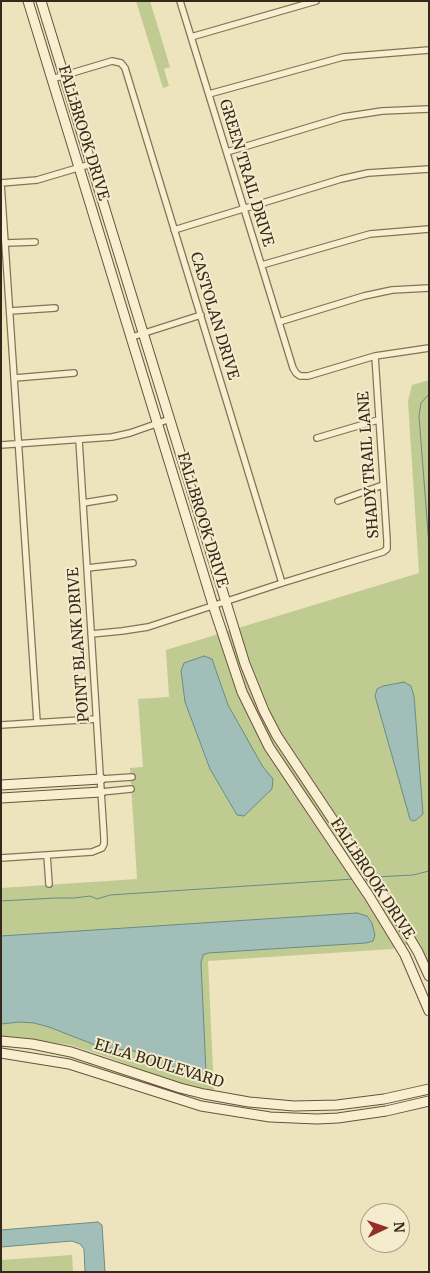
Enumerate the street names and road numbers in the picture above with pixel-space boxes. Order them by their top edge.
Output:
street label: FALLBROOK DRIVE [54,63,112,203]
street label: GREEN TRAIL DRIVE [215,97,277,249]
street label: CASTOLAN DRIVE [186,250,242,382]
street label: SHADY TRAIL LANE [355,391,383,539]
street label: FALLBROOK DRIVE [173,450,231,590]
street label: POINT BLANK DRIVE [65,567,93,723]
street label: FALLBROOK DRIVE [326,815,418,943]
street label: ELLA BOULEVARD [92,1036,226,1092]

